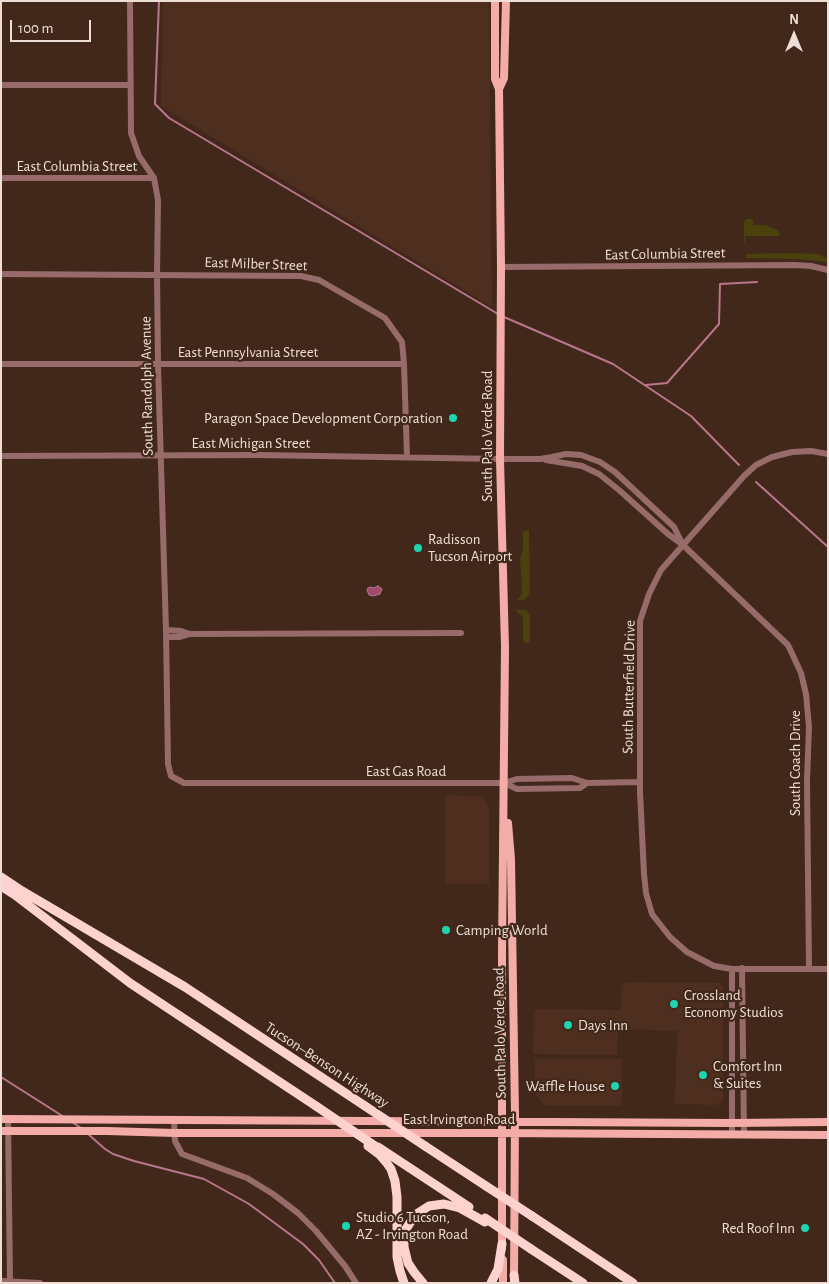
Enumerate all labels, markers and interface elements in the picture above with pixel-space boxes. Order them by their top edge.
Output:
scale bar [12,10,94,42]
north arrow [769,10,819,60]
text: N [789,13,799,27]
text: 100 m [18,21,53,36]
street label: East Columbia Street [17,157,137,175]
street label: East Columbia Street [604,244,726,264]
street label: East Milber Street [204,253,308,275]
street label: South Randolph Avenue [137,316,157,456]
street label: East Pennsylvania Street [178,343,318,361]
street label: South Palo Verde Road [478,370,496,502]
place label: Paragon Space Development Corporation [204,409,443,427]
marker: Paragon Space Development Corporation [447,412,459,424]
street label: East Michigan Street [192,434,310,452]
place label: Radisson Tucson Airport [428,530,512,565]
marker: Radisson Tucson Airport [412,542,424,554]
street label: South Butterfield Drive [619,620,639,754]
street label: South Coach Drive [786,710,804,816]
street label: East Gas Road [366,762,446,780]
place label: Camping World [456,921,548,939]
marker: Camping World [440,924,452,936]
street label: South Palo Verde Road [490,967,510,1099]
place label: Crossland Economy Studios [684,986,783,1021]
marker: Crossland Economy Studios [668,998,680,1010]
place label: Days Inn [578,1016,628,1034]
street label: Tucson–Benson Highway [262,1018,392,1112]
marker: Days Inn [562,1019,574,1031]
place label: Comfort Inn & Suites [713,1057,782,1092]
marker: Comfort Inn & Suites [697,1069,709,1081]
place label: Waffle House [526,1077,605,1095]
marker: Waffle House [609,1080,621,1092]
street label: East Irvington Road [403,1110,515,1128]
place label: Studio 6 Tucson, AZ - Irvington Road [356,1208,468,1243]
place label: Red Roof Inn [722,1219,795,1237]
marker: Studio 6 Tucson, AZ - Irvington Road [340,1220,352,1232]
marker: Red Roof Inn [799,1222,811,1234]

